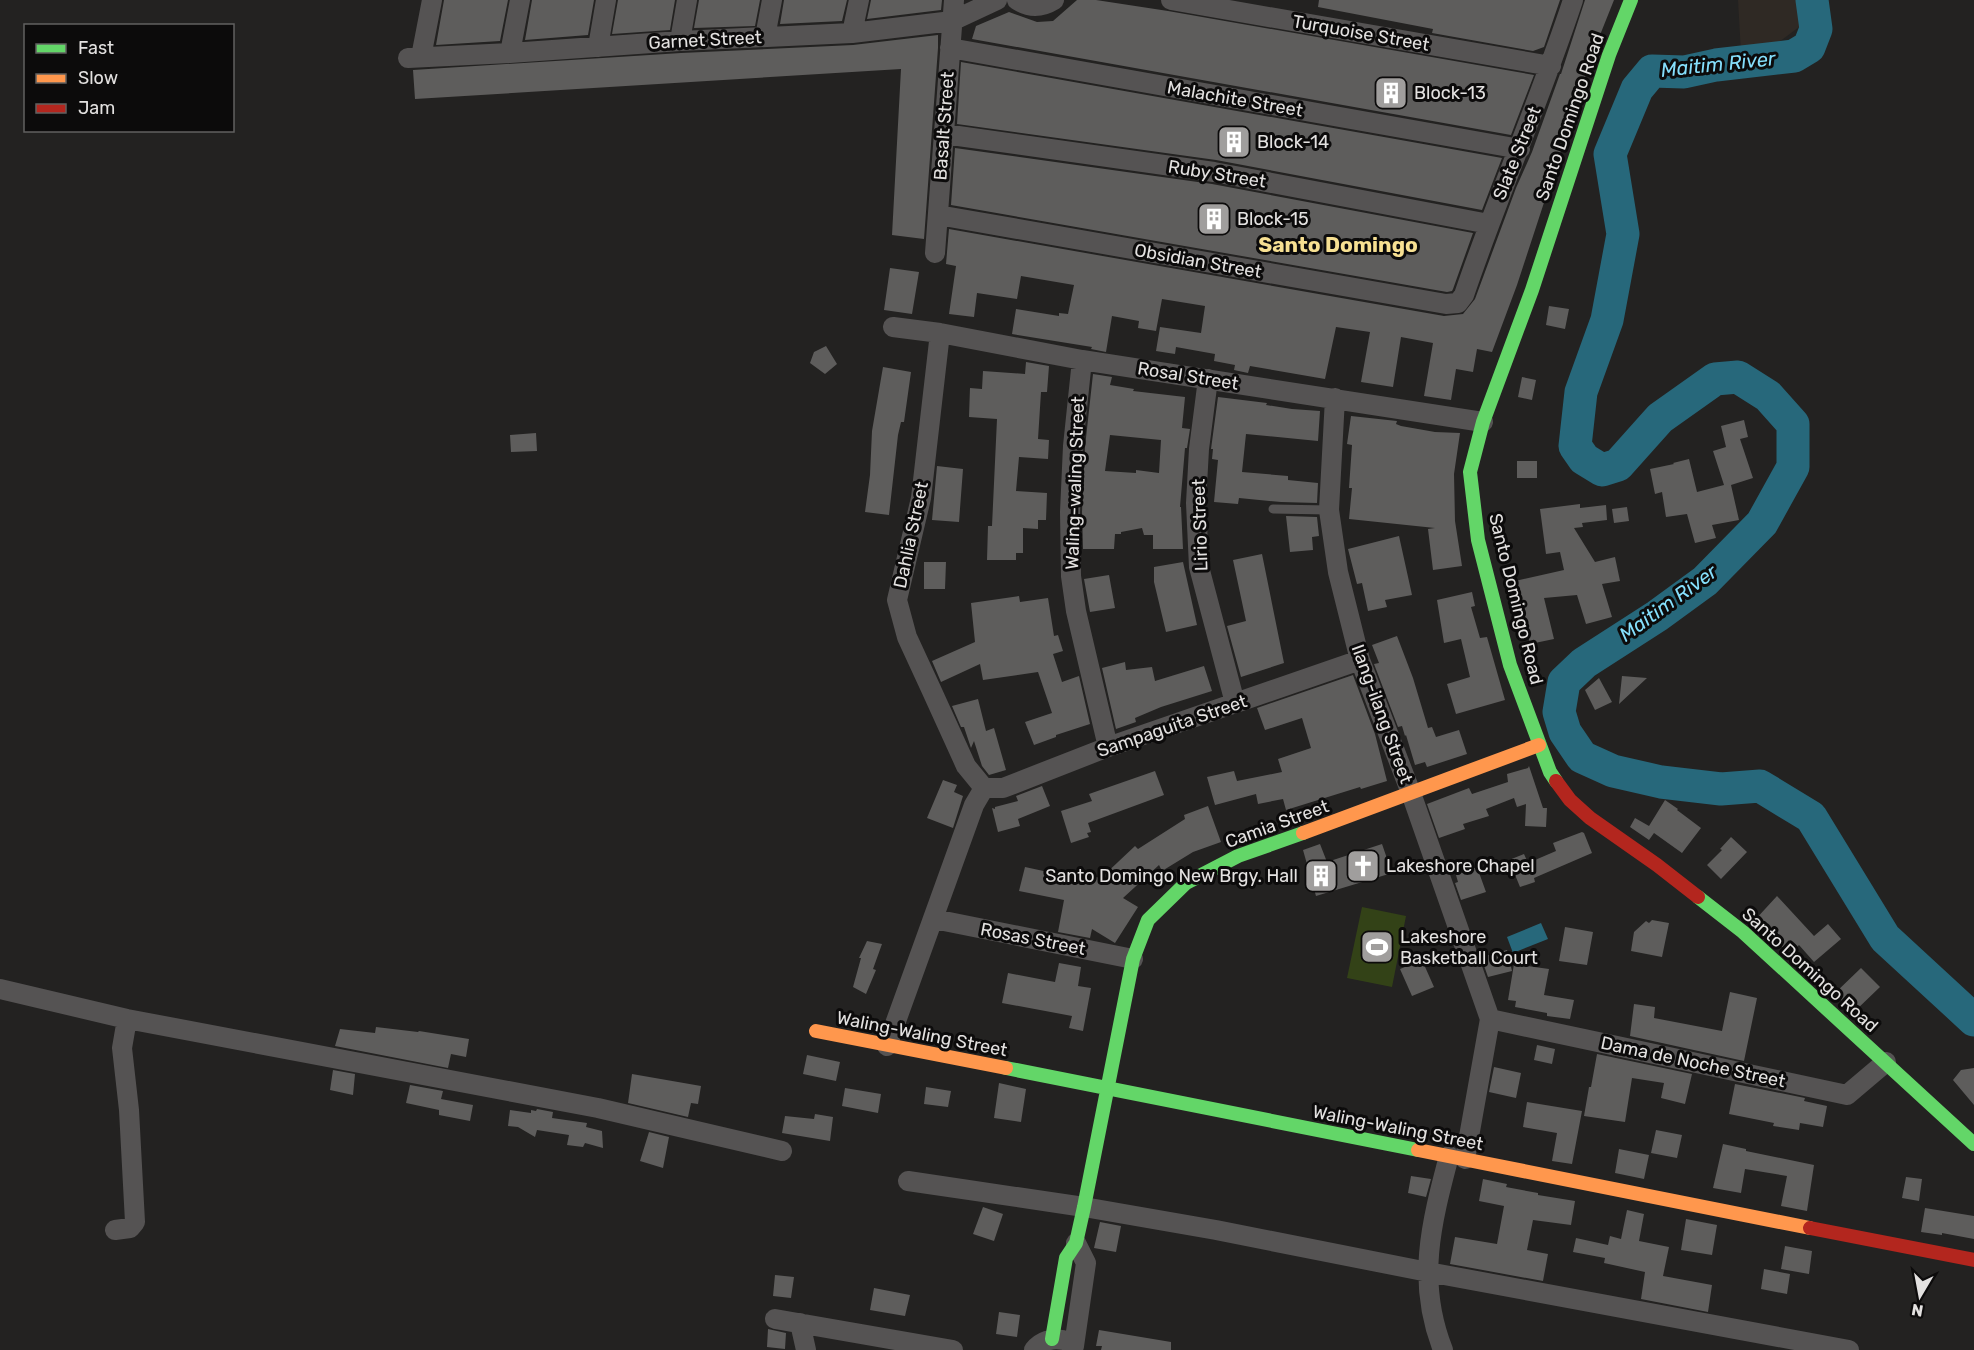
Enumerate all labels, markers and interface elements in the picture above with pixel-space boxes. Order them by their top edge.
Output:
street label: Turquoise Street [1291,10,1431,56]
legend [24,24,234,132]
street label: Garnet Street [648,26,762,54]
street label: Santo Domingo Road [1531,30,1609,204]
text: Fast [78,37,114,59]
water label: Maitim River [1659,46,1778,82]
text: Slow [78,67,118,89]
street label: Basalt Street [929,71,959,181]
building icon: Block-13 [1373,75,1409,111]
street label: Malachite Street [1165,76,1305,122]
place label: Block-13 [1414,82,1486,104]
text: Jam [78,97,115,119]
street label: Slate Street [1488,103,1546,203]
building icon: Block-14 [1216,124,1252,160]
place label: Block-14 [1257,131,1329,153]
street label: Ruby Street [1166,155,1268,193]
building icon: Block-15 [1196,201,1232,237]
place label: Block-15 [1237,208,1309,230]
district label: Santo Domingo [1258,232,1418,257]
street label: Obsidian Street [1133,239,1263,283]
street label: Rosal Street [1136,357,1240,395]
street label: Waling-waling Street [1061,396,1089,570]
street label: Lirio Street [1187,478,1213,572]
street label: Dahlia Street [889,480,933,590]
street label: Santo Domingo Road [1484,511,1548,687]
water label: Maitim River [1614,559,1723,647]
street label: Ilang-ilang Street [1347,641,1417,787]
street label: Sampaguita Street [1094,690,1250,762]
street label: Camia Street [1222,795,1332,853]
church icon: Lakeshore Chapel [1345,848,1381,884]
place label: Lakeshore Chapel [1386,855,1535,877]
building icon: Santo Domingo New Brgy. Hall [1303,858,1339,894]
place label: Santo Domingo New Brgy. Hall [1045,865,1298,887]
street label: Santo Domingo Road [1737,903,1883,1037]
street label: Rosas Street [978,918,1088,960]
place label: Lakeshore Basketball Court [1400,926,1538,969]
sports icon: Lakeshore Basketball Court [1359,929,1395,965]
street label: Waling-Waling Street [835,1007,1009,1061]
street label: Dama de Noche Street [1599,1032,1787,1092]
street label: Waling-Waling Street [1311,1101,1485,1155]
north arrow [1890,1266,1950,1326]
text: N [1910,1300,1925,1321]

